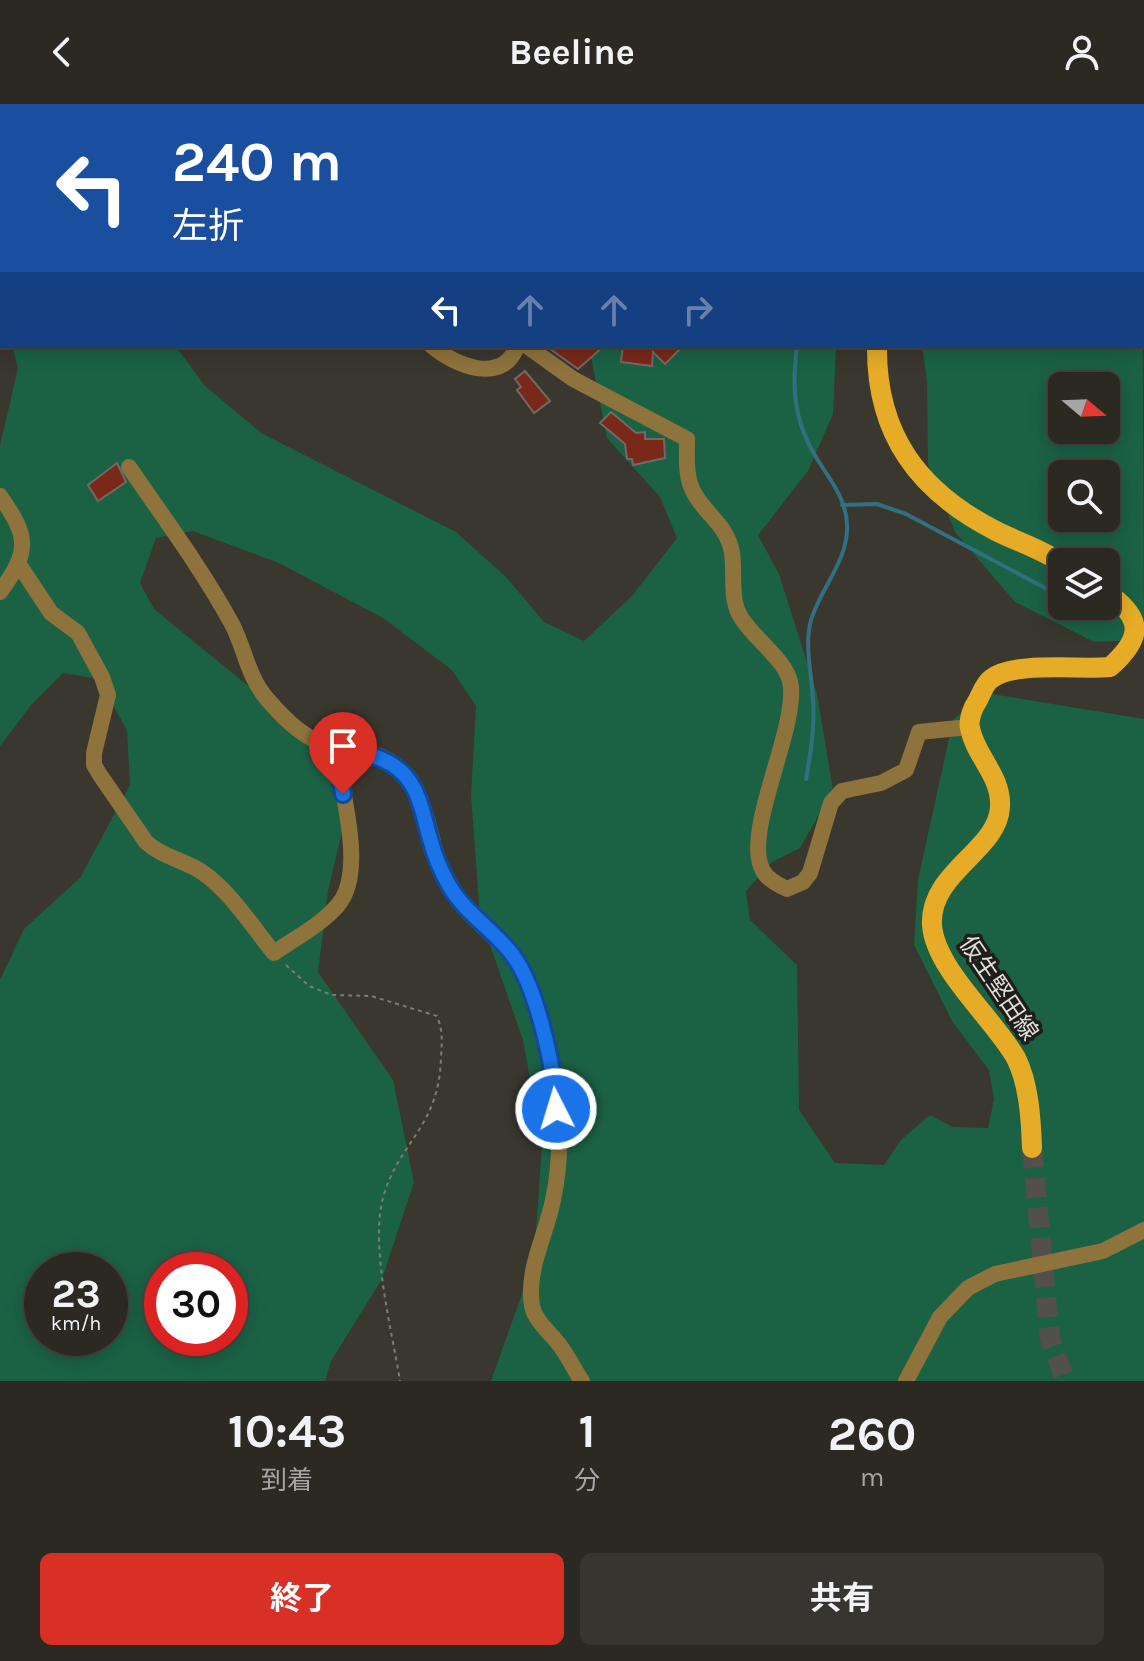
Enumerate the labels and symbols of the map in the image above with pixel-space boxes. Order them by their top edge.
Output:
north arrow [1048,372,1120,444]
pin [309,712,377,794]
street label: 仮生堅田線 [954,930,1044,1046]
position arrow [514,1067,598,1151]
speed limit sign: 30 [144,1252,248,1356]

